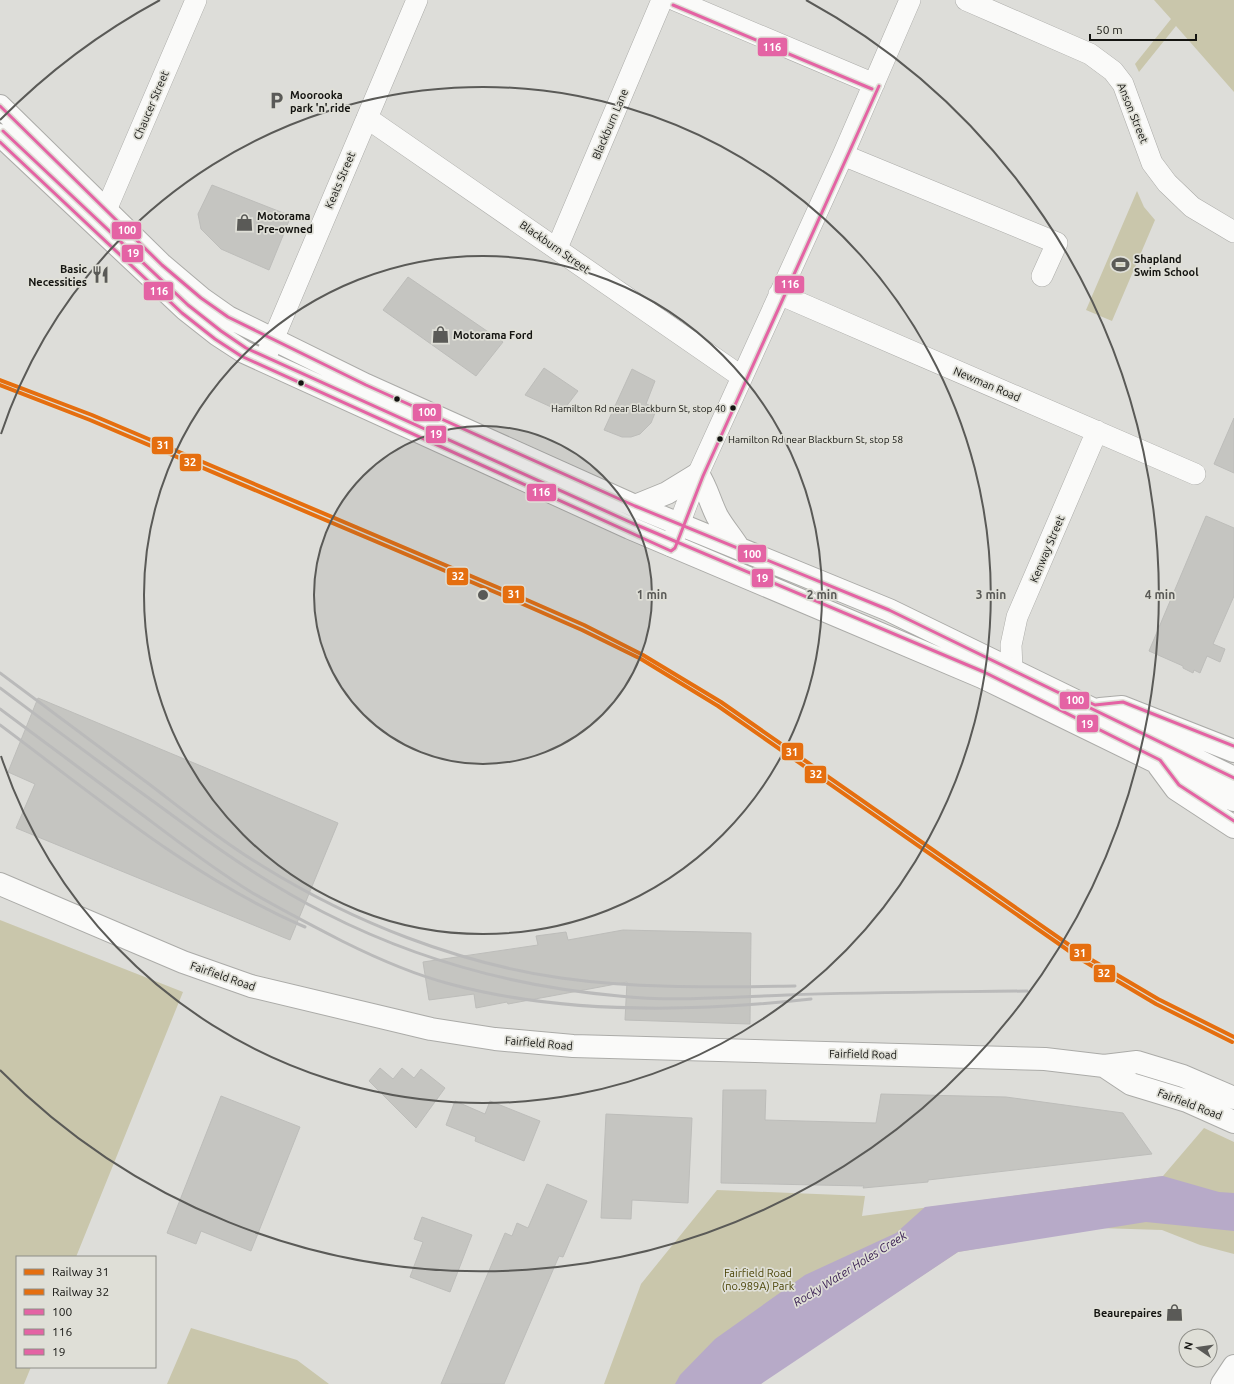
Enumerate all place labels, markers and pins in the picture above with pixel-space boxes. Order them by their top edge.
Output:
place label: Moorooka park 'n' ride [290,89,351,114]
parking icon: Moorooka park 'n' ride [267,91,287,111]
place label: Motorama Pre-owned [257,210,313,235]
shop icon: Motorama Pre-owned [234,212,254,232]
place label: Shapland Swim School [1134,253,1199,278]
sports icon: Shapland Swim School [1111,255,1131,275]
place label: Basic Necessities [28,263,88,288]
restaurant icon: Basic Necessities [90,265,110,285]
shop icon: Motorama Ford [430,325,450,345]
place label: Motorama Ford [453,329,533,341]
unlabelled marker [296,378,306,388]
unlabelled marker [392,394,402,404]
place label: Hamilton Rd near Blackburn St, stop 40 [551,403,726,414]
marker: Hamilton Rd near Blackburn St, stop 40 [728,403,738,413]
marker: Hamilton Rd near Blackburn St, stop 58 [715,434,725,444]
place label: Hamilton Rd near Blackburn St, stop 58 [728,434,903,445]
centre of rings [476,588,490,602]
shop icon: Beaurepaires [1165,1303,1185,1323]
place label: Beaurepaires [1094,1307,1162,1319]

